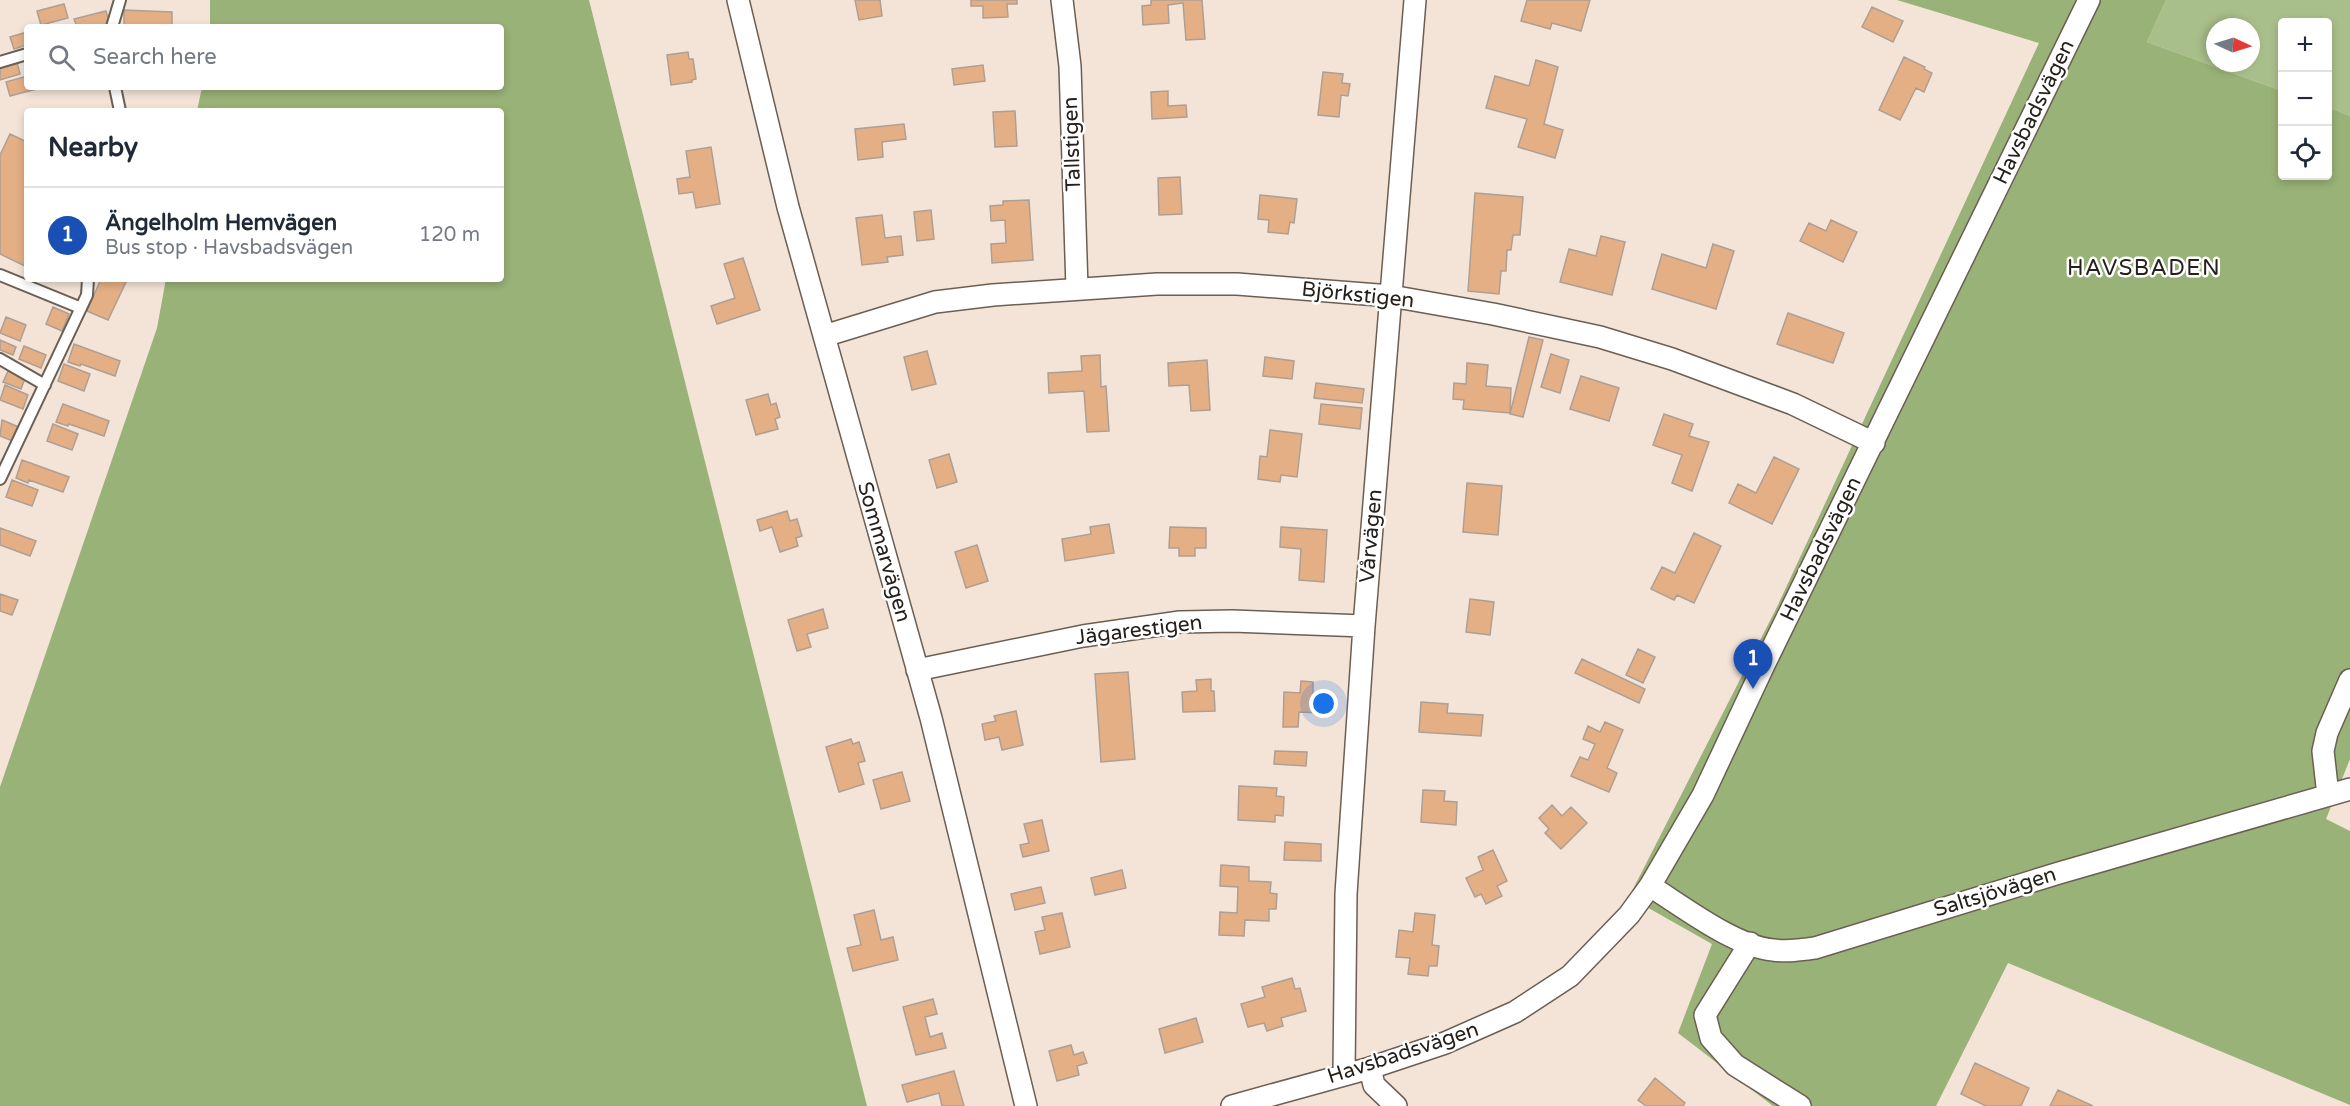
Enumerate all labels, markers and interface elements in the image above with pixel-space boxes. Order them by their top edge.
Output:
north arrow [2206,18,2260,72]
map controls [2278,18,2332,180]
button: + [2278,18,2332,72]
search box [24,24,504,90]
street label: Havsbadsvägen [1988,36,2080,188]
icon: search [45,41,78,74]
text: Search here [93,44,217,70]
button: − [2278,72,2332,126]
street label: Tallstigen [1058,96,1086,192]
button: locate [2278,126,2332,180]
text: Nearby [48,132,138,163]
text: Ängelholm Hemvägen [105,210,337,236]
text: 1 [61,223,74,247]
text: 120 m [419,223,480,247]
text: Bus stop · Havsbadsvägen [105,236,353,260]
district label: HAVSBADEN [2067,255,2221,281]
street label: Björkstigen [1300,277,1416,313]
street label: Havsbadsvägen [1775,473,1867,625]
street label: Sommarvägen [852,479,916,625]
street label: Vårvägen [1354,488,1388,584]
street label: Jägarestigen [1074,610,1204,650]
pin: 1 [1734,640,1772,689]
your location [1309,689,1338,718]
street label: Saltsjövägen [1931,862,2059,922]
street label: Havsbadsvägen [1324,1017,1482,1089]

